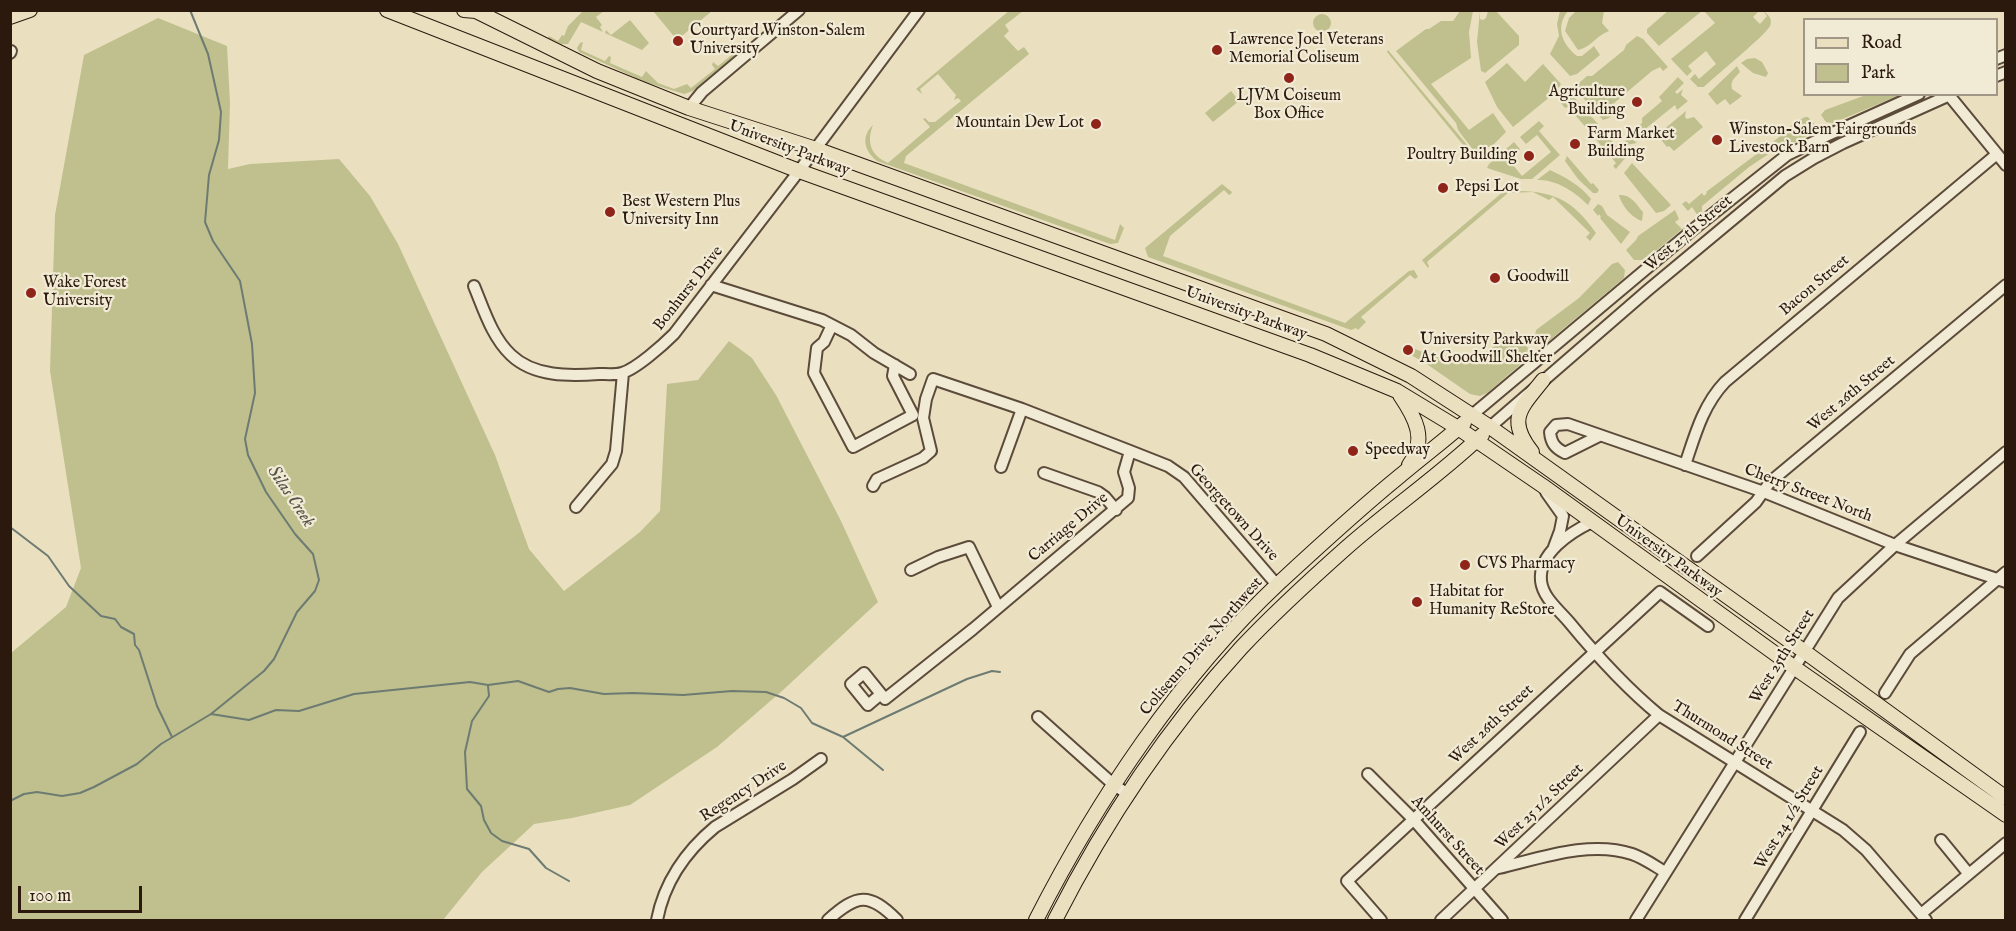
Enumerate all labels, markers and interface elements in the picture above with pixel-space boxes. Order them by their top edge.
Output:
legend [1803,18,1998,96]
place label: Courtyard Winston-Salem University [690,22,865,60]
place label: Lawrence Joel Veterans Memorial Coliseum [1229,31,1384,69]
text: Road [1861,32,1902,55]
marker: Courtyard Winston-Salem University [671,34,685,48]
marker: Lawrence Joel Veterans Memorial Coliseum [1210,43,1224,57]
text: Park [1861,62,1895,85]
marker: LJVM Coiseum Box Office [1282,71,1296,85]
place label: Agriculture Building [1549,83,1625,121]
place label: LJVM Coiseum Box Office [1237,87,1341,125]
marker: Agriculture Building [1630,95,1644,109]
place label: Mountain Dew Lot [955,114,1084,134]
street label: University Parkway [726,117,852,181]
marker: Mountain Dew Lot [1089,117,1103,131]
place label: Winston-Salem Fairgrounds Livestock Barn [1729,121,1916,159]
place label: Farm Market Building [1587,125,1675,163]
marker: Winston-Salem Fairgrounds Livestock Barn [1710,133,1724,147]
marker: Farm Market Building [1568,137,1582,151]
place label: Poultry Building [1407,146,1517,166]
marker: Poultry Building [1522,149,1536,163]
place label: Pepsi Lot [1455,178,1519,198]
marker: Pepsi Lot [1436,181,1450,195]
street label: West 27th Street [1641,192,1737,276]
place label: Best Western Plus University Inn [622,193,740,231]
marker: Best Western Plus University Inn [603,205,617,219]
street label: Bonhurst Drive [650,243,728,335]
street label: Bacon Street [1776,251,1854,321]
place label: Goodwill [1507,268,1569,288]
marker: Goodwill [1488,271,1502,285]
place label: Wake Forest University [43,274,126,312]
street label: University Parkway [1182,283,1310,345]
marker: Wake Forest University [24,286,38,300]
place label: University Parkway At Goodwill Shelter [1420,331,1552,369]
marker: University Parkway At Goodwill Shelter [1401,343,1415,357]
street label: West 26th Street [1804,352,1900,436]
place label: Speedway [1365,441,1430,461]
marker: Speedway [1346,444,1360,458]
street label: Georgetown Drive [1184,460,1282,566]
street label: Cherry Street North [1741,461,1875,527]
water label: Silas Creek [262,462,318,532]
street label: Carriage Drive [1025,489,1113,567]
street label: University Parkway [1610,512,1726,602]
place label: CVS Pharmacy [1477,555,1575,575]
marker: CVS Pharmacy [1458,558,1472,572]
street label: Coliseum Drive Northwest [1137,574,1267,720]
place label: Habitat for Humanity ReStore [1429,583,1555,621]
marker: Habitat for Humanity ReStore [1410,595,1424,609]
street label: West 25th Street [1747,607,1819,707]
street label: West 26th Street [1446,681,1538,769]
street label: Thurmond Street [1668,697,1776,775]
street label: Regency Drive [697,757,791,827]
street label: West 25 1/2 Street [1492,760,1588,854]
street label: West 24 1/2 Street [1752,763,1828,873]
street label: Amhurst Street [1406,792,1488,880]
scale bar [21,874,146,912]
text: 100 m [29,885,71,908]

